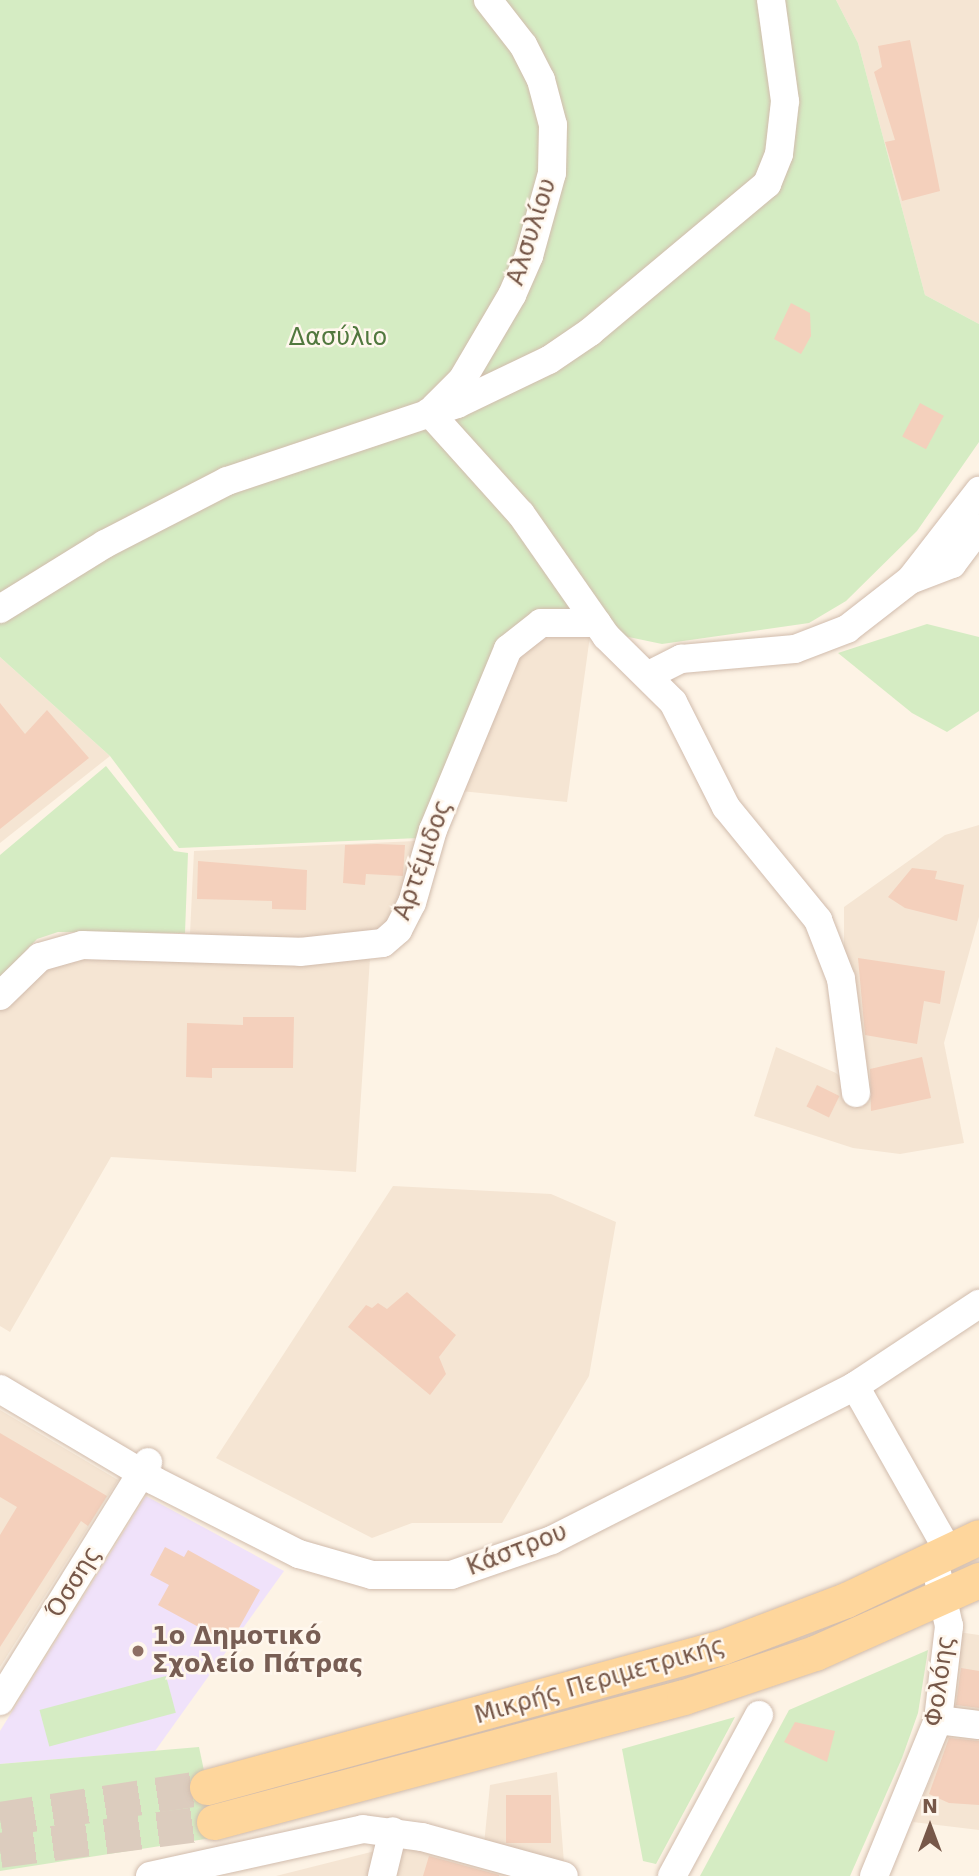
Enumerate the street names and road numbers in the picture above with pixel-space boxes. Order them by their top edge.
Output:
street label: Αλσυλίου [501,175,563,289]
street label: Αρτέμιδος [388,796,458,924]
street label: Κάστρου [463,1518,571,1582]
street label: Όσσης [41,1541,107,1623]
street label: Μικρής Περιμετρικής [472,1631,728,1731]
street label: Φολόης [919,1634,961,1728]

